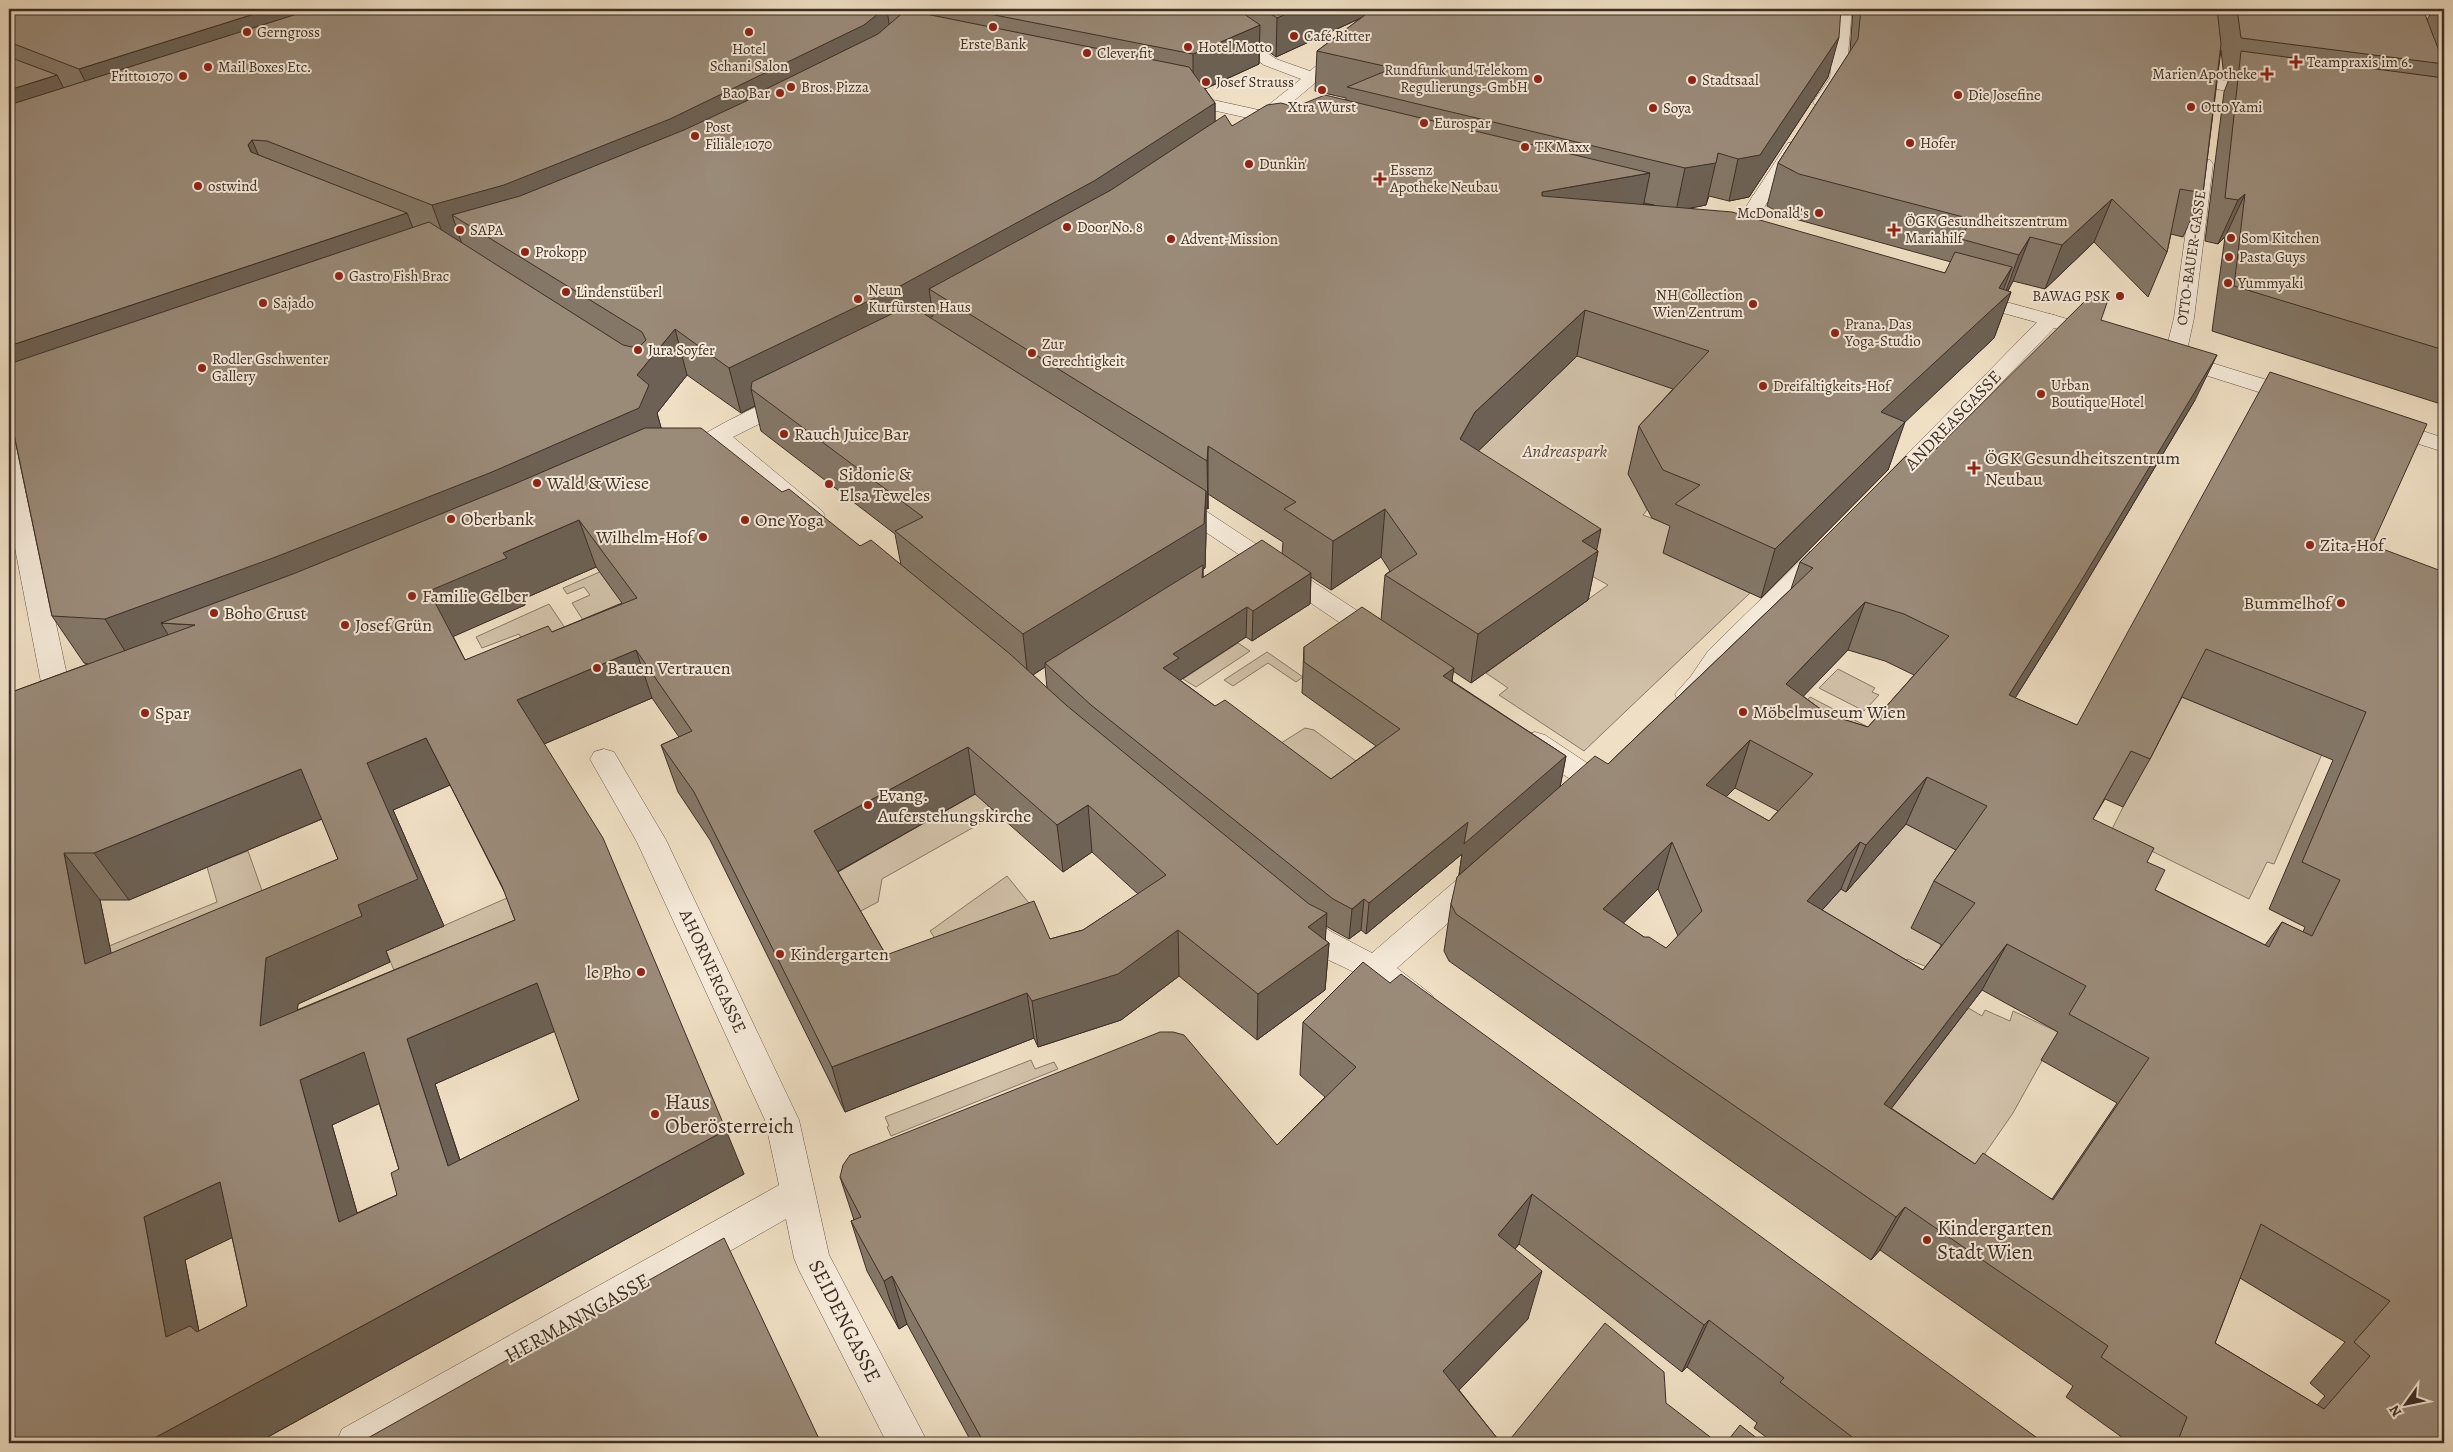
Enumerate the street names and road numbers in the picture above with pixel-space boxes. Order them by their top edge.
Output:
street label: OTTO-BAUER-GASSE [2172,189,2210,327]
street label: ANDREASGASSE [1899,365,2007,476]
street label: AHORNERGASSE [673,904,752,1037]
street label: SEIDENGASSE [802,1255,888,1387]
street label: HERMANNGASSE [499,1266,655,1370]

